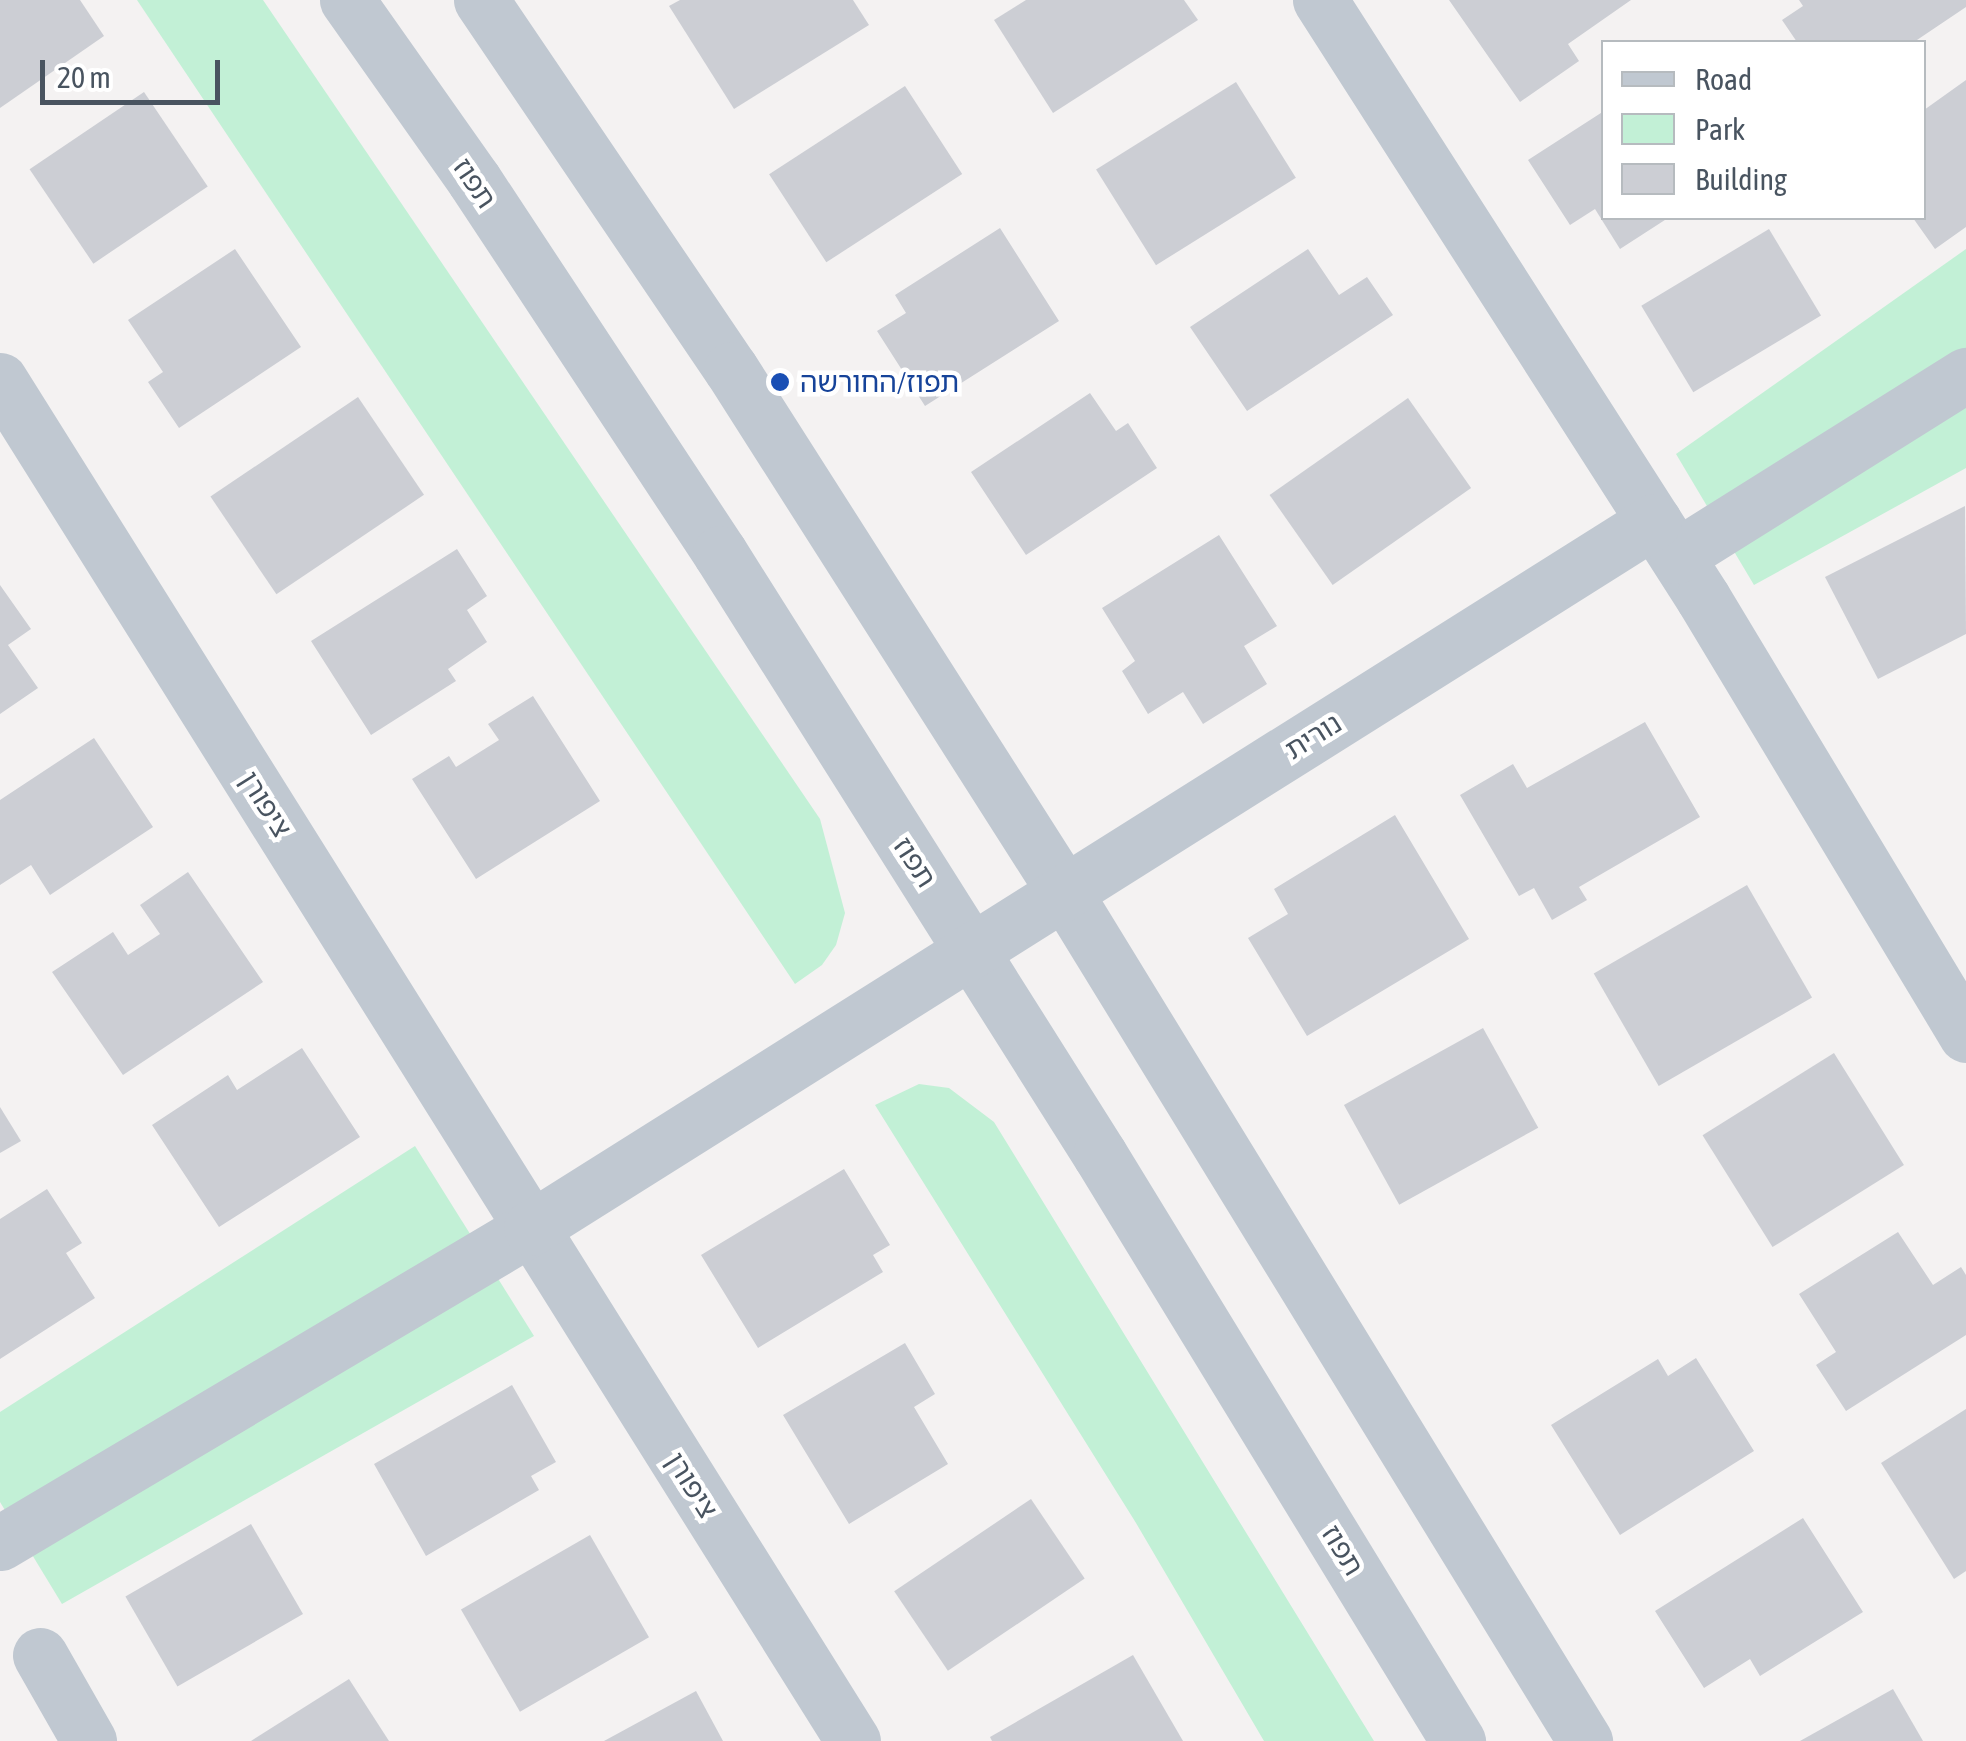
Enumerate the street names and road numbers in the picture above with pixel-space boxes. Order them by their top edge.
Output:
street label: תפוז [446,152,504,214]
street label: נורית [1279,706,1347,766]
street label: ציפורן [233,765,299,843]
street label: תפוז [886,831,944,893]
street label: ציפורן [659,1446,725,1524]
street label: תפוז [1315,1519,1371,1581]

